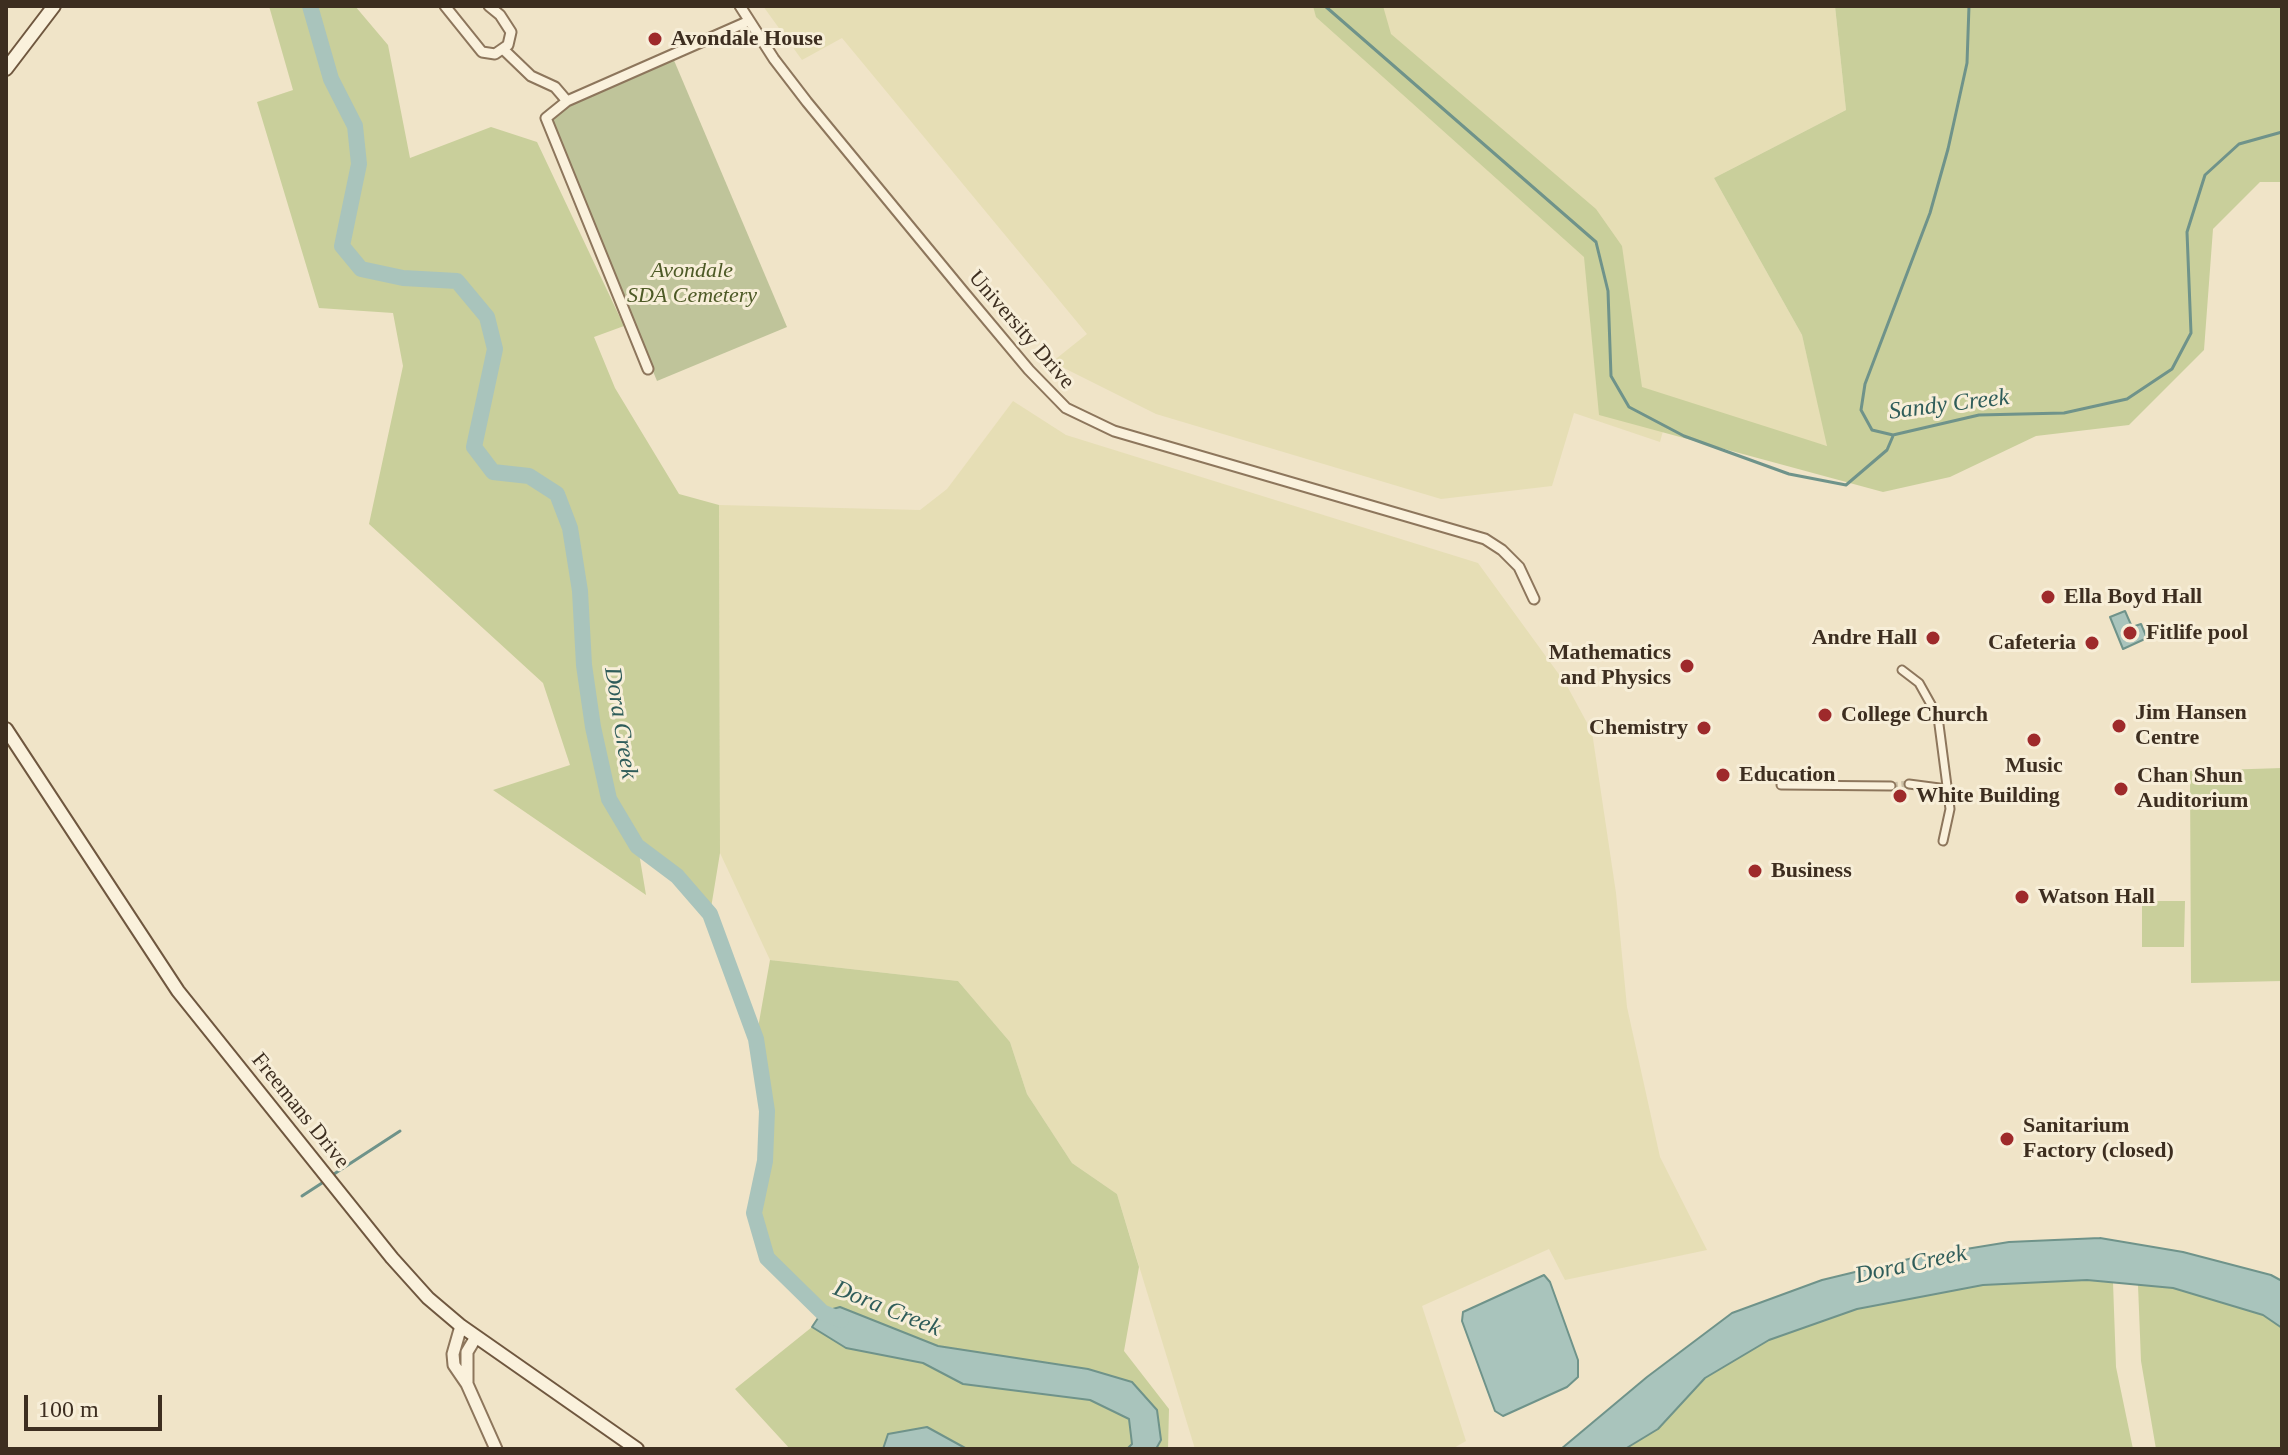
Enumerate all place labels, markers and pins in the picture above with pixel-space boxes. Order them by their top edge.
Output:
place label: Avondale House [671,26,823,52]
marker: Avondale House [646,30,664,48]
place label: Ella Boyd Hall [2064,584,2202,610]
marker: Ella Boyd Hall [2039,588,2057,606]
place label: Fitlife pool [2146,620,2248,646]
marker: Fitlife pool [2121,624,2139,642]
place label: Andre Hall [1812,625,1917,651]
marker: Andre Hall [1924,629,1942,647]
place label: Cafeteria [1988,630,2076,656]
marker: Cafeteria [2083,634,2101,652]
place label: Mathematics and Physics [1549,640,1671,692]
marker: Mathematics and Physics [1678,657,1696,675]
place label: Jim Hansen Centre [2135,700,2247,752]
place label: College Church [1841,702,1988,728]
marker: College Church [1816,706,1834,724]
place label: Chemistry [1589,715,1688,741]
marker: Jim Hansen Centre [2110,717,2128,735]
marker: Chemistry [1695,719,1713,737]
marker: Music [2025,731,2043,749]
place label: Music [2005,753,2063,779]
place label: Education [1739,762,1836,788]
place label: Chan Shun Auditorium [2137,763,2248,814]
marker: Education [1714,766,1732,784]
marker: Chan Shun Auditorium [2112,780,2130,798]
place label: White Building [1916,783,2060,809]
marker: White Building [1891,787,1909,805]
place label: Business [1771,858,1852,884]
marker: Business [1746,862,1764,880]
place label: Watson Hall [2038,884,2155,910]
marker: Watson Hall [2013,888,2031,906]
place label: Sanitarium Factory (closed) [2023,1113,2174,1164]
marker: Sanitarium Factory (closed) [1998,1130,2016,1148]

